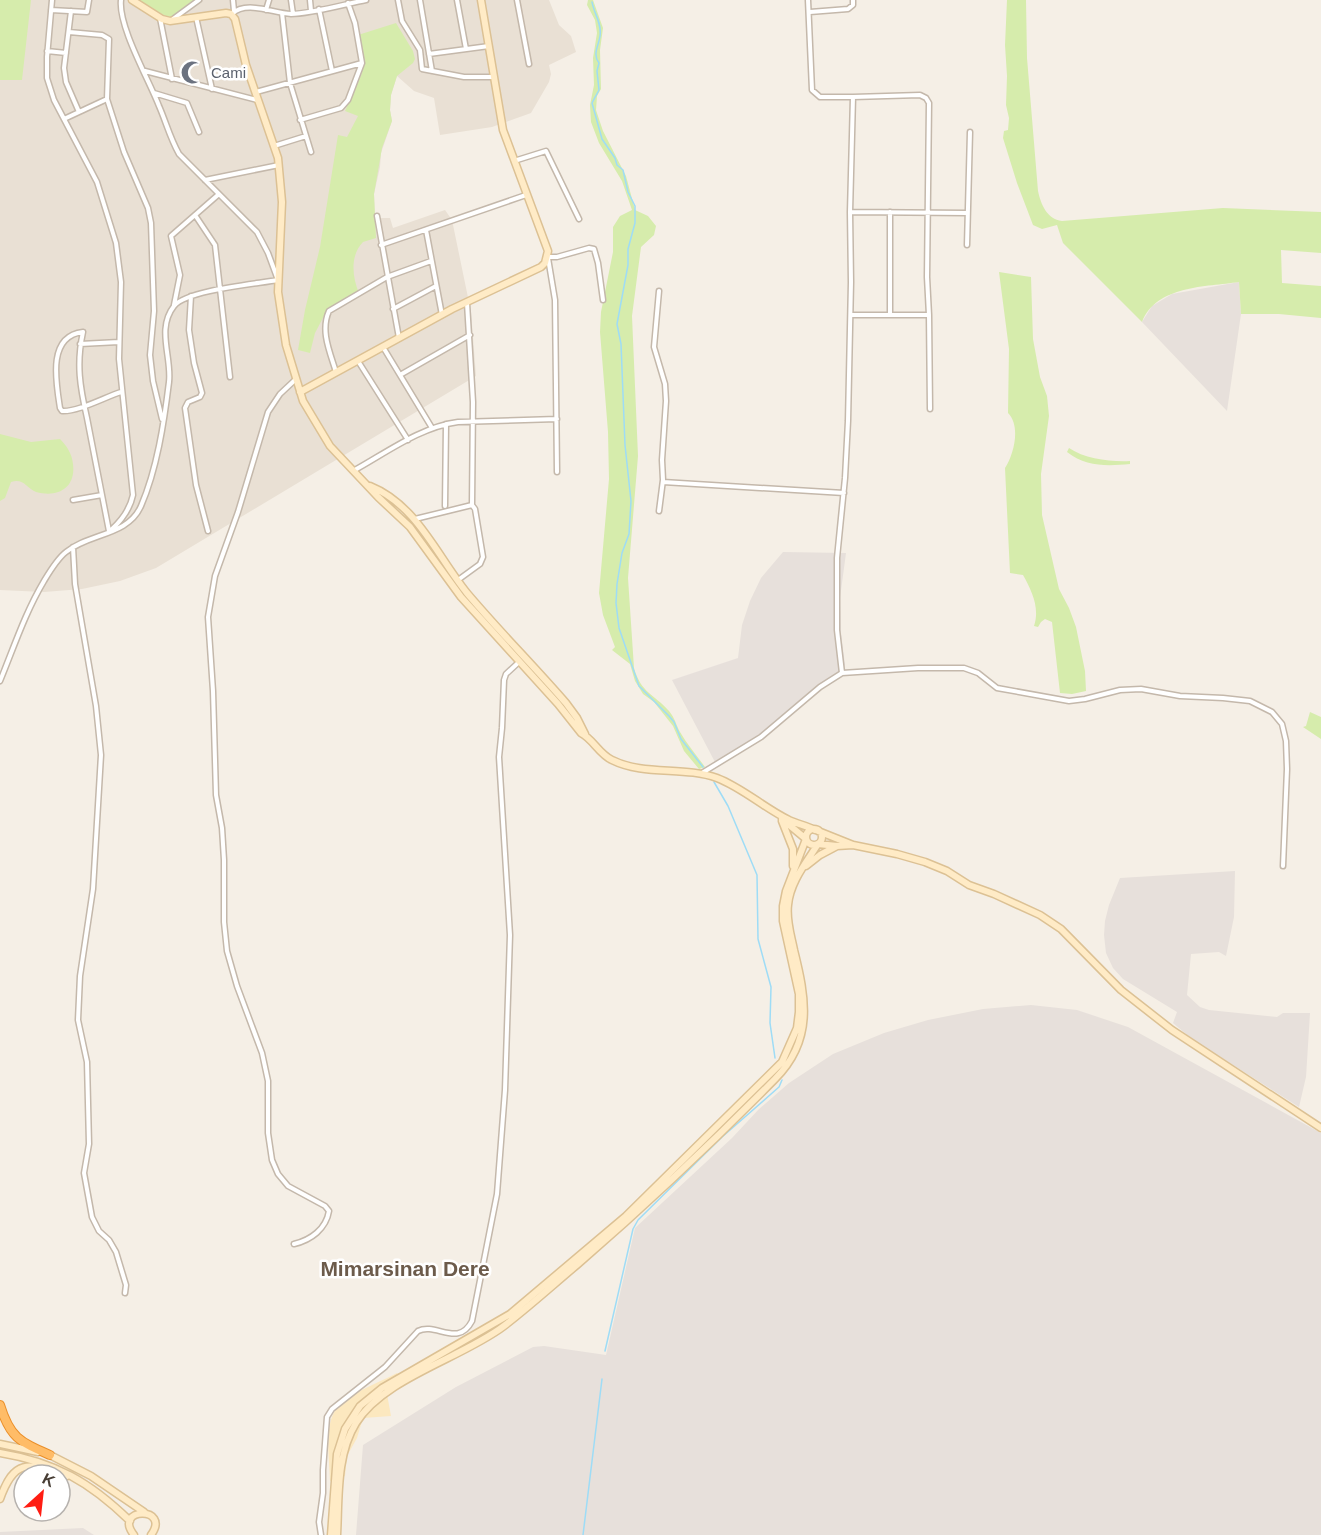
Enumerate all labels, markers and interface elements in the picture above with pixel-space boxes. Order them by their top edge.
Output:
mosque icon: Cami [180,59,206,85]
place label: Cami [211,64,246,81]
district label: Mimarsinan Dere [320,1257,490,1280]
north arrow [12,1463,72,1523]
text: K [40,1470,58,1490]

